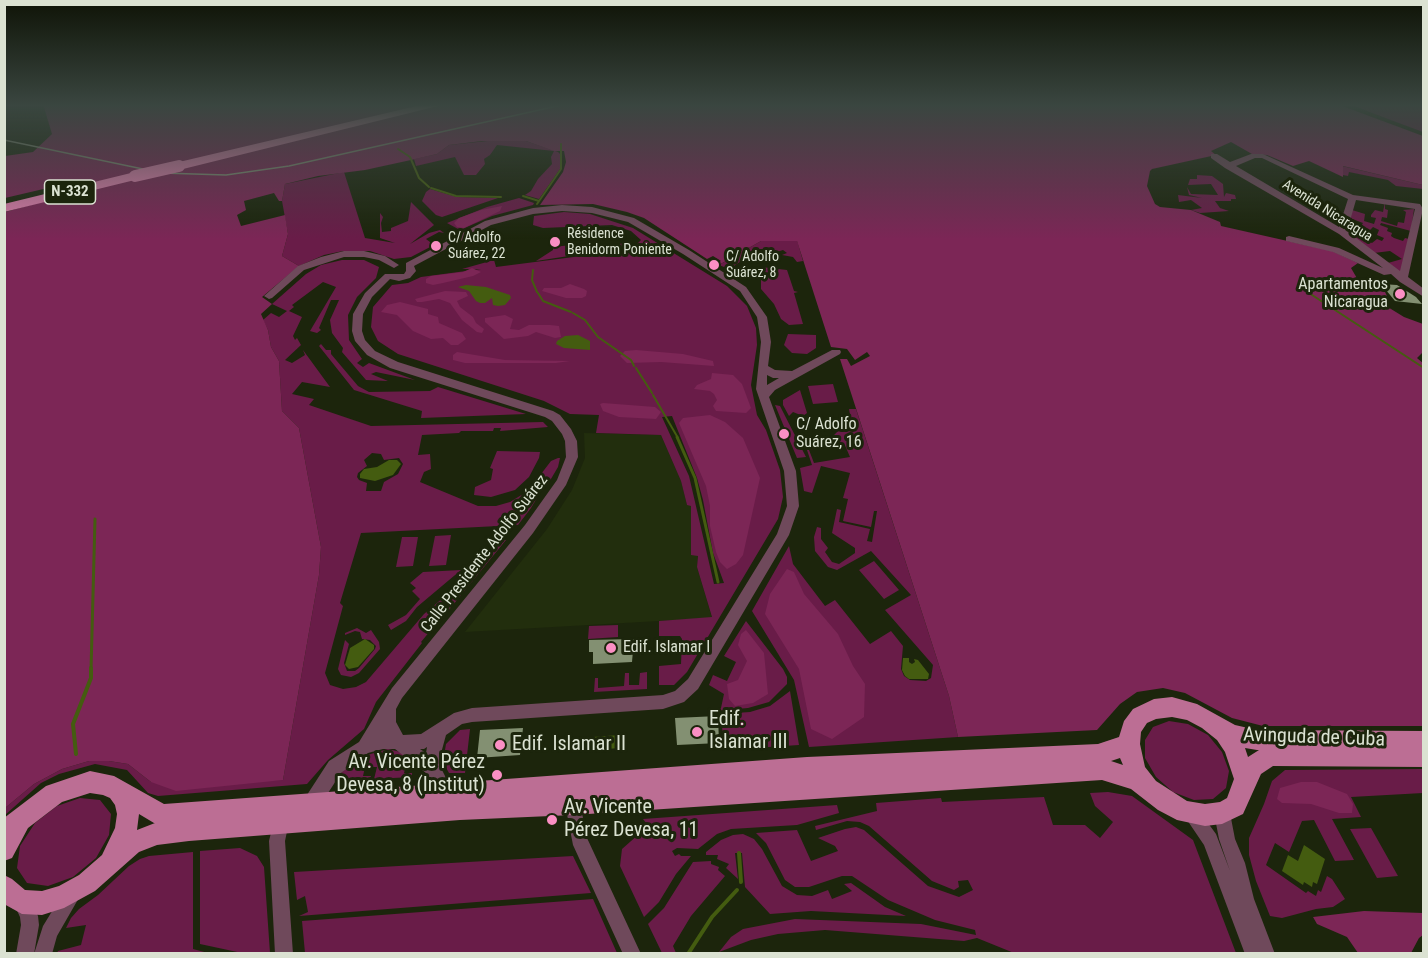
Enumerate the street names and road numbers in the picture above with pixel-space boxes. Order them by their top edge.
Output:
street label: Avenida Nicaragua [1279,177,1375,245]
road number: N-332 [44,180,96,204]
street label: Calle Presidente Adolfo Suárez [417,471,553,637]
street label: Avinguda de Cuba [1243,724,1385,752]

